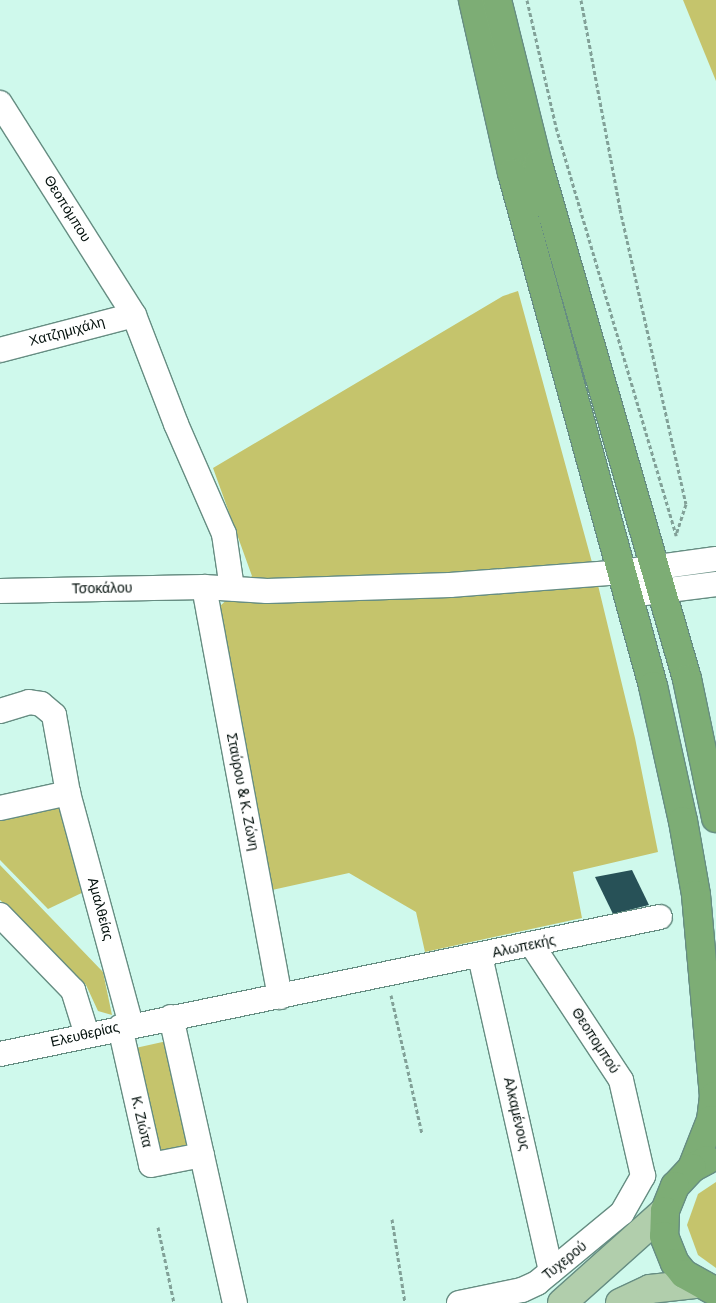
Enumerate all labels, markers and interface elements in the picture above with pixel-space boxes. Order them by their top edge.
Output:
street label: Θεοπόμπου [40,173,94,245]
street label: Χατζημιχάλη [27,314,107,350]
street label: Τσοκάλου [72,580,132,598]
street label: Σταύρου & Κ. Ζώνη [222,732,262,852]
street label: Αμαλθείας [84,876,116,942]
street label: Αλωπεκής [491,932,557,962]
street label: Θεοπομπού [568,1005,622,1077]
street label: Ελευθερίας [49,1019,121,1051]
street label: Αλκαμένους [499,1076,533,1152]
street label: Κ. Ζιώτα [127,1095,155,1149]
street label: Τυχερού [540,1238,590,1284]

